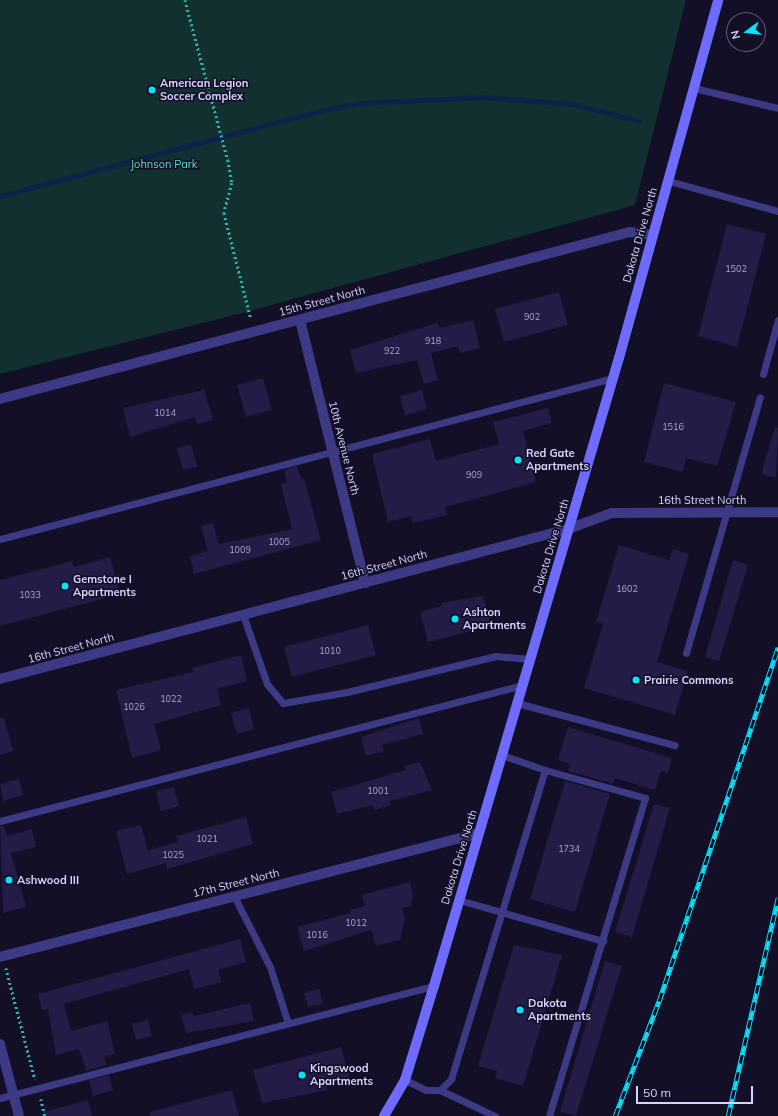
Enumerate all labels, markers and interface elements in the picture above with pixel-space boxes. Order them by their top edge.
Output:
north arrow [726,12,766,52]
text: N [728,29,743,41]
place label: American Legion Soccer Complex [160,77,248,103]
marker: American Legion Soccer Complex [147,85,157,95]
park label: Johnson Park [130,157,198,171]
street label: Dakota Drive North [620,186,660,284]
house number: 1502 [725,264,747,274]
street label: 15th Street North [277,283,367,319]
house number: 902 [524,312,540,322]
house number: 918 [425,336,441,346]
house number: 922 [384,346,400,356]
street label: 10th Avenue North [326,400,362,496]
house number: 1014 [154,408,176,418]
house number: 1516 [662,422,684,432]
place label: Red Gate Apartments [526,447,589,473]
marker: Red Gate Apartments [513,455,523,465]
house number: 909 [466,470,482,480]
street label: 16th Street North [658,493,746,507]
street label: Dakota Drive North [530,497,572,595]
house number: 1005 [268,537,290,547]
house number: 1009 [229,545,251,555]
street label: 16th Street North [339,547,429,583]
place label: Gemstone I Apartments [73,573,136,599]
marker: Gemstone I Apartments [60,581,70,591]
house number: 1602 [616,584,638,594]
house number: 1033 [19,590,41,600]
place label: Ashton Apartments [463,606,526,632]
marker: Ashton Apartments [450,614,460,624]
street label: 16th Street North [26,630,116,666]
house number: 1010 [319,646,341,656]
place label: Prairie Commons [644,673,734,687]
marker: Prairie Commons [631,675,641,685]
house number: 1022 [160,694,182,704]
house number: 1026 [123,702,145,712]
house number: 1001 [367,786,389,796]
street label: Dakota Drive North [438,808,480,906]
house number: 1021 [196,834,218,844]
house number: 1734 [558,844,580,854]
house number: 1025 [162,850,184,860]
street label: 17th Street North [191,866,281,900]
place label: Ashwood III [17,873,79,887]
marker: Ashwood III [4,875,14,885]
house number: 1012 [345,918,367,928]
house number: 1016 [306,930,328,940]
place label: Dakota Apartments [528,997,591,1023]
marker: Dakota Apartments [515,1005,525,1015]
place label: Kingswood Apartments [310,1062,373,1088]
marker: Kingswood Apartments [297,1070,307,1080]
scale bar [638,1078,755,1104]
text: 50 m [643,1085,671,1100]

